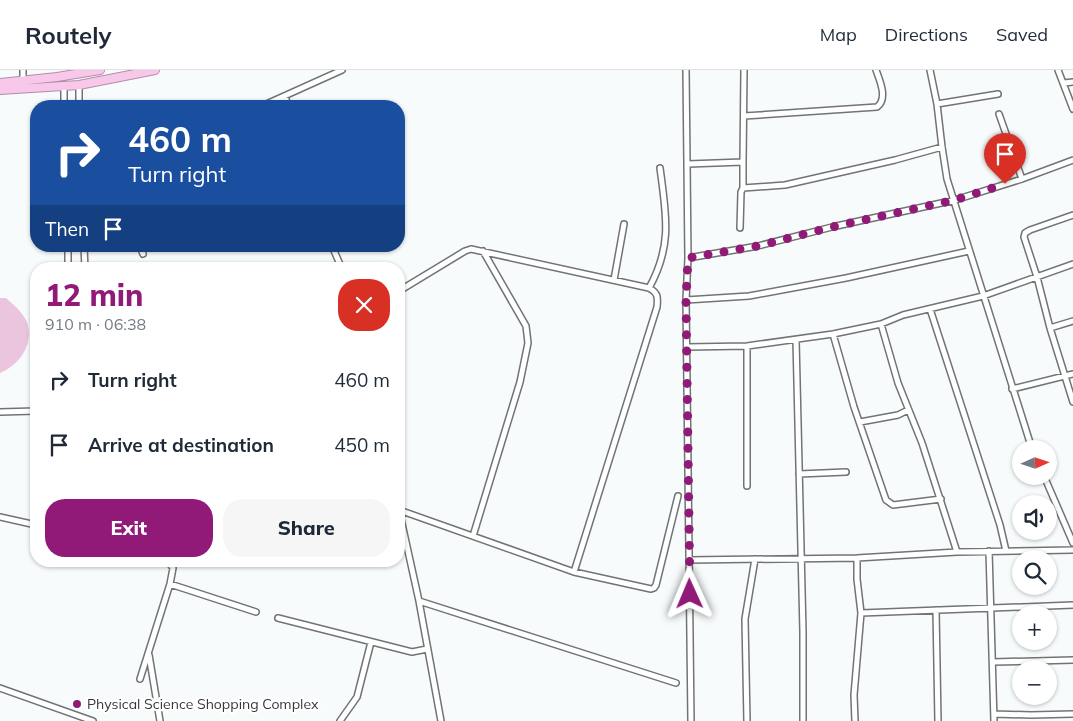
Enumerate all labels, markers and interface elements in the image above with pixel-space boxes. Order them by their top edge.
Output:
text: Routely [25,20,111,50]
text: Map [820,23,857,46]
text: Directions [885,23,968,46]
text: Saved [996,23,1048,46]
text: 460 m [128,117,232,161]
icon: right [45,120,110,185]
pin [984,133,1026,184]
icon: arrive [991,140,1019,168]
text: Turn right [128,160,226,188]
icon: arrive [99,215,127,243]
text: Then [45,217,89,241]
text: 12 min [45,276,143,314]
button: close [338,279,390,331]
text: 910 m · 06:38 [45,314,146,334]
icon: right [45,366,73,394]
text: Turn right [88,368,177,392]
text: 460 m [334,368,390,392]
icon: arrive [45,431,73,459]
text: Arrive at destination [88,433,274,457]
text: 450 m [334,433,390,457]
north arrow [1012,440,1058,485]
map controls [1012,440,1057,705]
button: sound [1012,495,1057,540]
button: Exit [45,499,213,557]
button: Share [223,499,390,557]
button: search [1012,550,1057,595]
position arrow [663,567,715,619]
button: + [1012,605,1057,650]
button: − [1012,660,1057,705]
place label: Physical Science Shopping Complex [87,695,319,713]
marker: Physical Science Shopping Complex [71,698,83,710]

